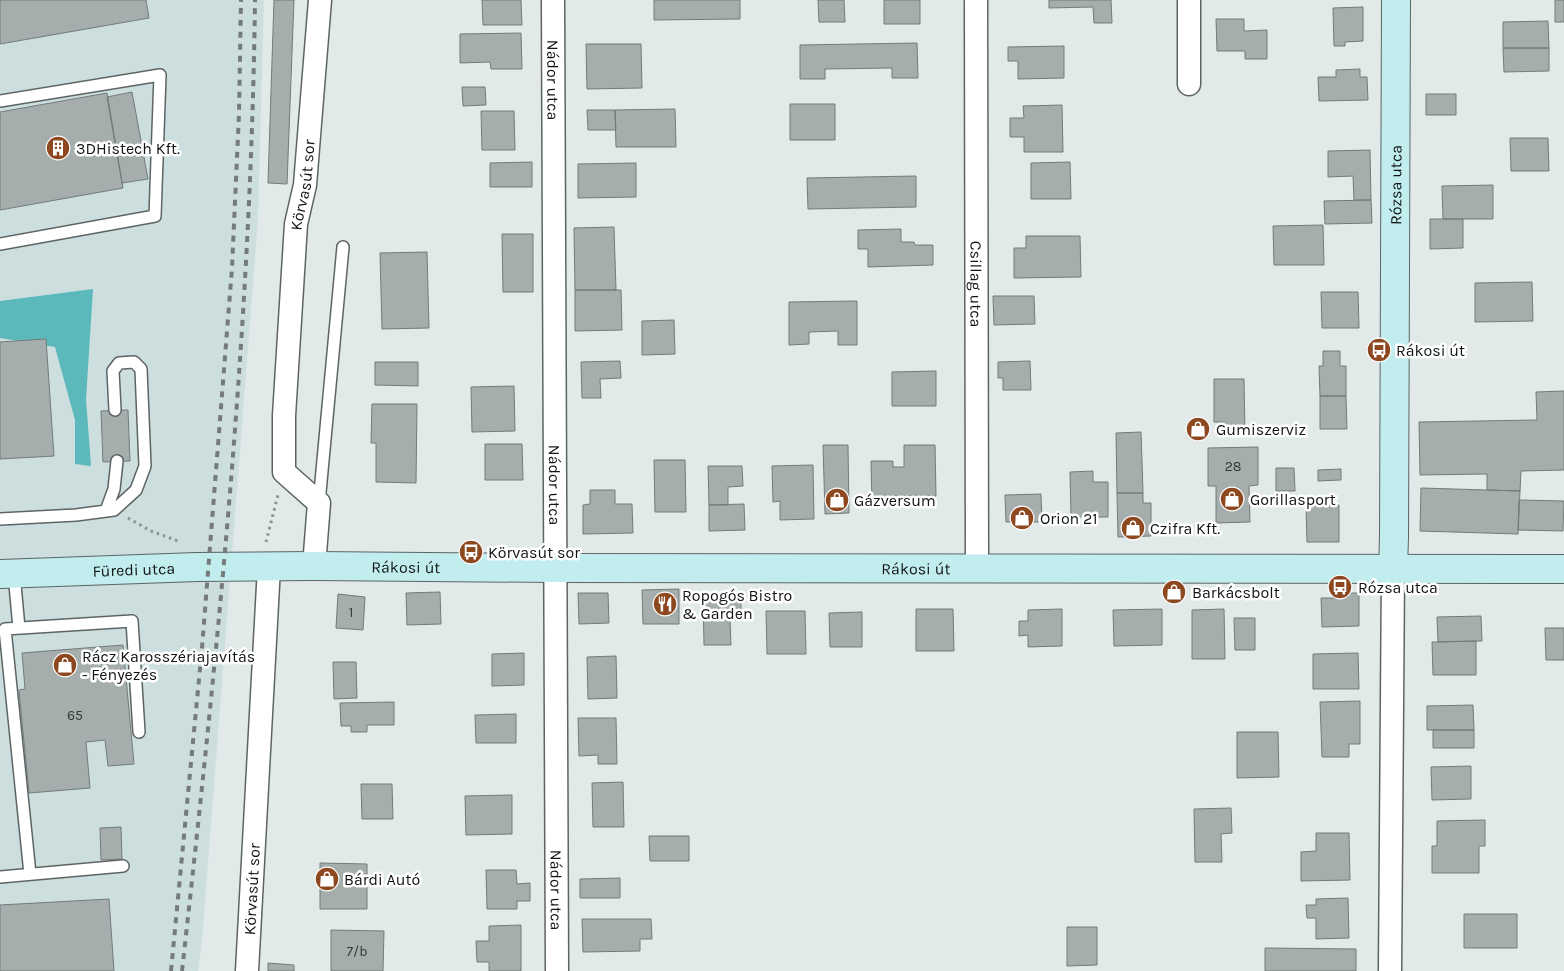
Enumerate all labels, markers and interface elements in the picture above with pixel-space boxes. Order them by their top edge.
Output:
street label: Nádor utca [543,40,562,120]
building icon: 3DHistech Kft. [45,135,71,161]
place label: 3DHistech Kft. [76,139,180,158]
street label: Körvasút sor [287,139,319,231]
street label: Rózsa utca [1386,145,1405,225]
street label: Csillag utca [966,241,986,327]
bus stop icon: Rákosi út [1366,337,1392,363]
place label: Rákosi út [1396,341,1465,360]
shop icon: Gumiszerviz [1185,416,1211,442]
place label: Gumiszerviz [1216,420,1306,439]
street label: Nádor utca [545,445,564,525]
house number: 28 [1225,458,1241,475]
shop icon: Gorillasport [1219,486,1245,512]
shop icon: Gázversum [824,487,850,513]
place label: Gorillasport [1250,490,1336,509]
place label: Gázversum [854,491,936,510]
shop icon: Orion 21 [1009,505,1035,531]
place label: Orion 21 [1040,509,1098,528]
shop icon: Czifra Kft. [1120,515,1146,541]
place label: Czifra Kft. [1150,519,1220,538]
bus stop icon: Körvasút sor [458,539,484,565]
place label: Körvasút sor [488,543,580,562]
street label: Rákosi út [371,557,441,577]
street label: Füredi utca [92,559,176,581]
street label: Rákosi út [881,559,950,578]
bus stop icon: Rózsa utca [1327,574,1353,600]
place label: Rózsa utca [1358,578,1438,597]
shop icon: Barkácsbolt [1161,579,1187,605]
place label: Barkácsbolt [1192,583,1280,602]
place label: Ropogós Bistro & Garden [682,586,792,623]
restaurant icon: Ropogós Bistro & Garden [652,591,678,617]
house number: 1 [349,604,353,621]
place label: Rácz Karosszériajavítás - Fényezés [82,647,255,684]
shop icon: Rácz Karosszériajavítás - Fényezés [52,652,78,678]
house number: 65 [67,707,83,724]
street label: Körvasút sor [240,842,264,936]
street label: Nádor utca [547,850,566,930]
shop icon: Bárdi Autó [314,866,340,892]
place label: Bárdi Autó [344,870,420,889]
house number: 7/b [347,943,367,960]

